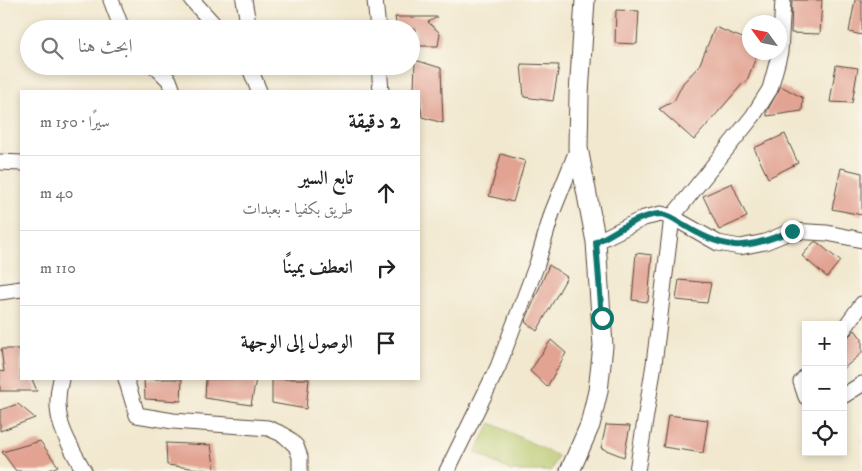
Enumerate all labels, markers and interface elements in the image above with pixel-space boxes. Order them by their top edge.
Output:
north arrow [742,15,787,60]
search box [20,20,420,75]
icon: search [38,34,66,62]
text: ابحث هنا [78,35,133,58]
text: 2 دقيقة [349,109,400,135]
text: سيرًا · 150 m [40,112,110,132]
text: تابع السير [299,167,353,190]
icon: ahead [372,179,400,207]
text: 40 m [40,183,73,203]
text: طريق بكفيا - بعبدات [242,199,353,219]
route end [781,220,804,243]
icon: right [372,254,400,282]
text: انعطف يمينًا [283,256,353,279]
text: 110 m [40,258,76,278]
route start [591,307,614,330]
map controls [802,321,847,456]
button: + [802,321,847,366]
icon: arrive [372,329,400,357]
text: الوصول إلى الوجهة [241,331,353,354]
button: − [802,366,847,411]
button: locate [802,411,847,456]

